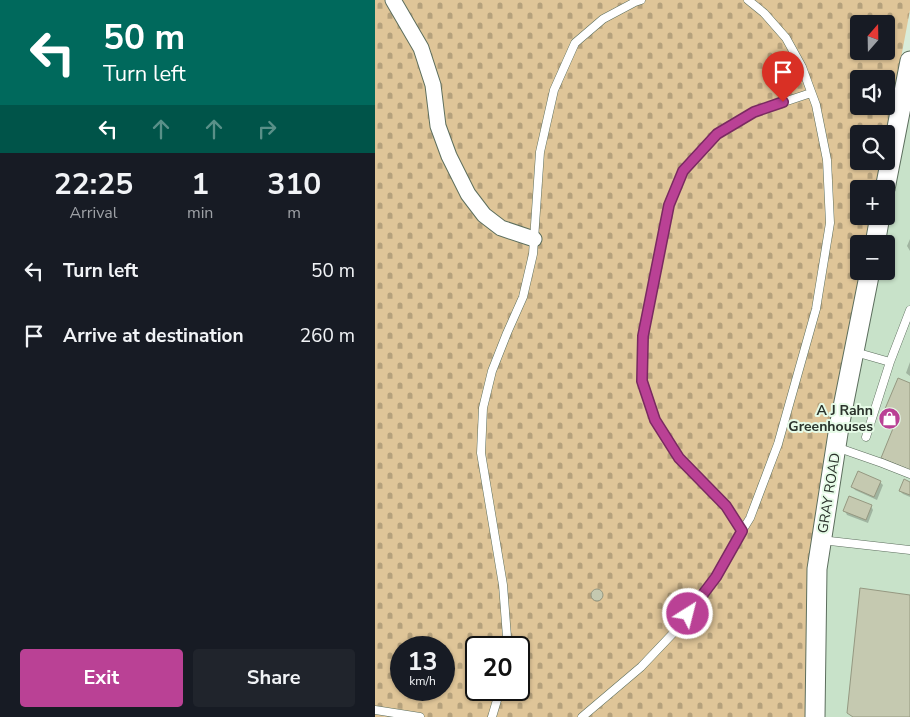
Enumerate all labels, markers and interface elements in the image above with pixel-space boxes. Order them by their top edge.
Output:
text: 50 m [103,14,185,61]
north arrow [850,15,895,60]
map controls [850,15,895,280]
icon: left [20,20,85,85]
pin [762,51,804,102]
icon: arrive [769,58,797,86]
text: Turn left [103,59,186,89]
button: sound [850,70,895,115]
icon: left [94,115,122,143]
icon: ahead [147,115,175,143]
icon: ahead [200,115,228,143]
icon: right [253,115,281,143]
button: search [850,125,895,170]
text: 22:25 [54,164,133,205]
text: 1 [191,164,209,205]
text: 310 [267,164,321,205]
button: + [850,180,895,225]
text: Arrival [69,202,118,224]
text: min [187,202,213,224]
text: m [287,202,301,224]
button: − [850,235,895,280]
icon: left [20,257,48,285]
text: Turn left [63,258,138,284]
text: 50 m [311,258,355,284]
icon: arrive [20,322,48,350]
text: Arrive at destination [63,323,244,349]
text: 260 m [300,323,355,349]
place label: A J Rahn Greenhouses [788,401,873,436]
shop icon: A J Rahn Greenhouses [877,406,901,430]
street label: GRAY ROAD [813,451,845,535]
position arrow [661,587,713,639]
speed limit sign: 20 [465,636,530,701]
text: 13 [407,645,438,679]
button: Exit [20,649,183,707]
button: Share [193,649,355,707]
text: km/h [409,673,436,689]

